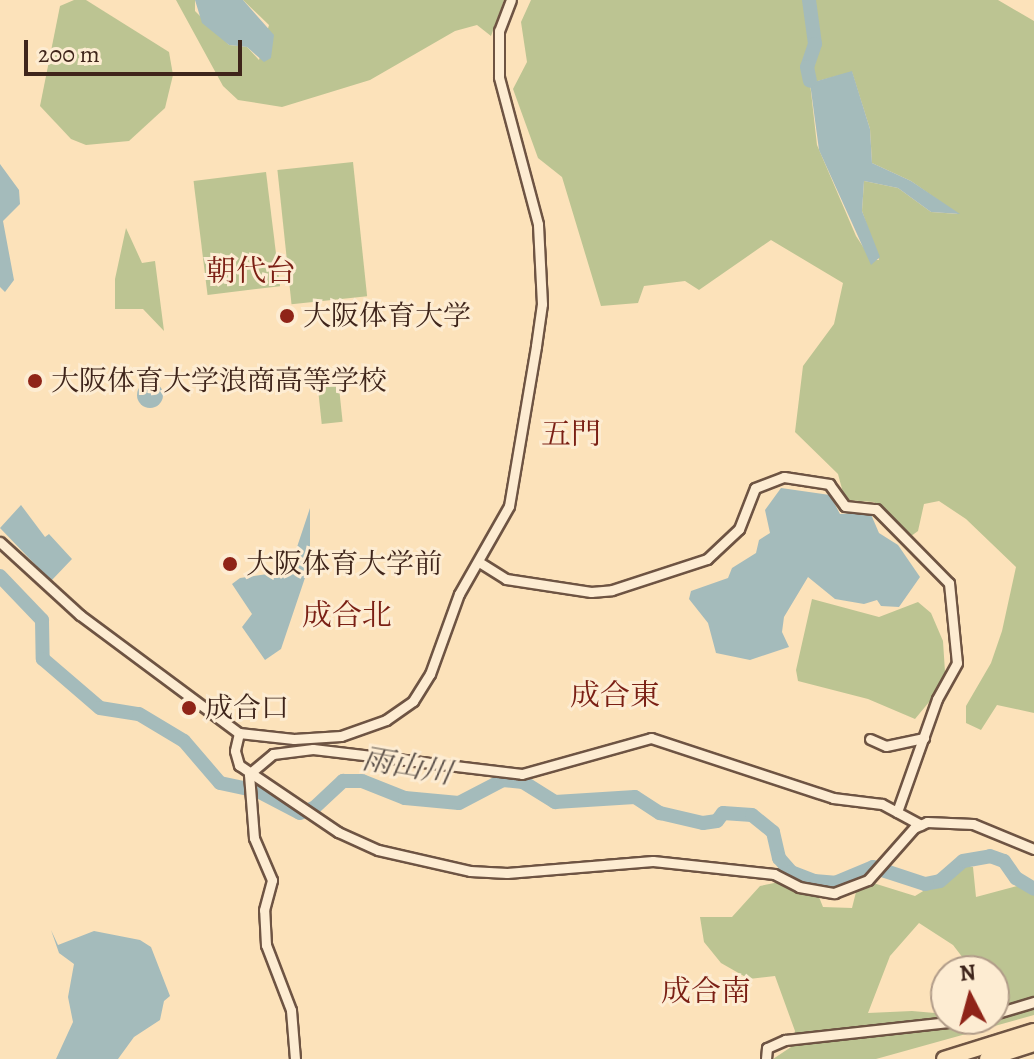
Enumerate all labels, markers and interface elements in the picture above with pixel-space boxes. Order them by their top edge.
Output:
scale bar [28,24,246,74]
text: 200 m [38,38,100,70]
district label: 朝代台 [206,253,296,289]
place label: 大阪体育大学 [303,299,471,333]
marker: 大阪体育大学 [278,307,296,325]
place label: 大阪体育大学浪商高等学校 [51,364,387,398]
marker: 大阪体育大学浪商高等学校 [26,372,44,390]
district label: 五門 [541,416,601,452]
place label: 大阪体育大学前 [246,547,442,581]
marker: 大阪体育大学前 [221,555,239,573]
district label: 成合北 [302,597,392,633]
district label: 成合東 [570,677,660,713]
place label: 成合口 [205,691,289,725]
marker: 成合口 [180,699,198,717]
water label: 雨山川 [360,740,454,792]
north arrow [930,955,1010,1035]
text: N [958,957,977,989]
district label: 成合南 [661,973,751,1009]

